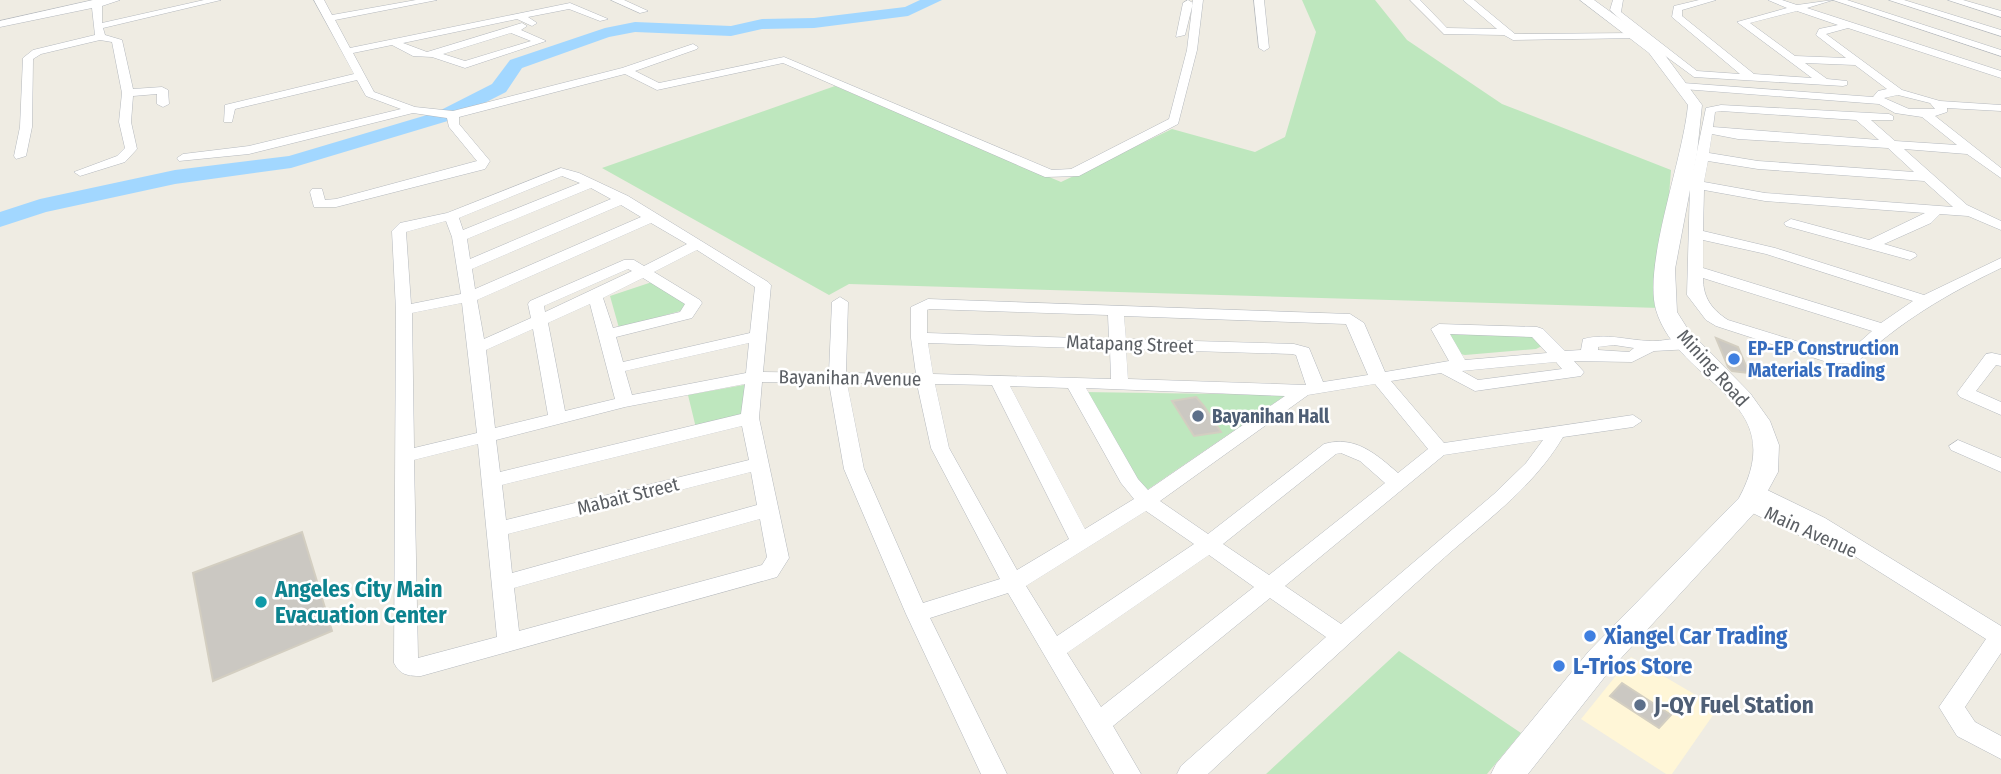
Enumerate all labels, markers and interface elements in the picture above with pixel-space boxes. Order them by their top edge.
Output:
street label: Mining Road [1672,325,1754,411]
street label: Matapang Street [1066,330,1195,358]
place label: EP-EP Construction Materials Trading [1748,337,1899,382]
marker: EP-EP Construction Materials Trading [1726,351,1742,367]
street label: Bayanihan Avenue [778,365,922,391]
place label: Bayanihan Hall [1212,405,1330,428]
marker: Bayanihan Hall [1190,408,1206,424]
street label: Mabait Street [575,472,682,520]
street label: Main Avenue [1761,501,1861,563]
place label: Angeles City Main Evacuation Center [274,575,447,629]
marker: Angeles City Main Evacuation Center [253,594,269,610]
place label: Xiangel Car Trading [1603,622,1788,650]
marker: Xiangel Car Trading [1582,628,1598,644]
place label: L-Trios Store [1573,652,1693,680]
marker: L-Trios Store [1551,658,1567,674]
place label: J-QY Fuel Station [1653,691,1814,719]
marker: J-QY Fuel Station [1632,697,1648,713]

